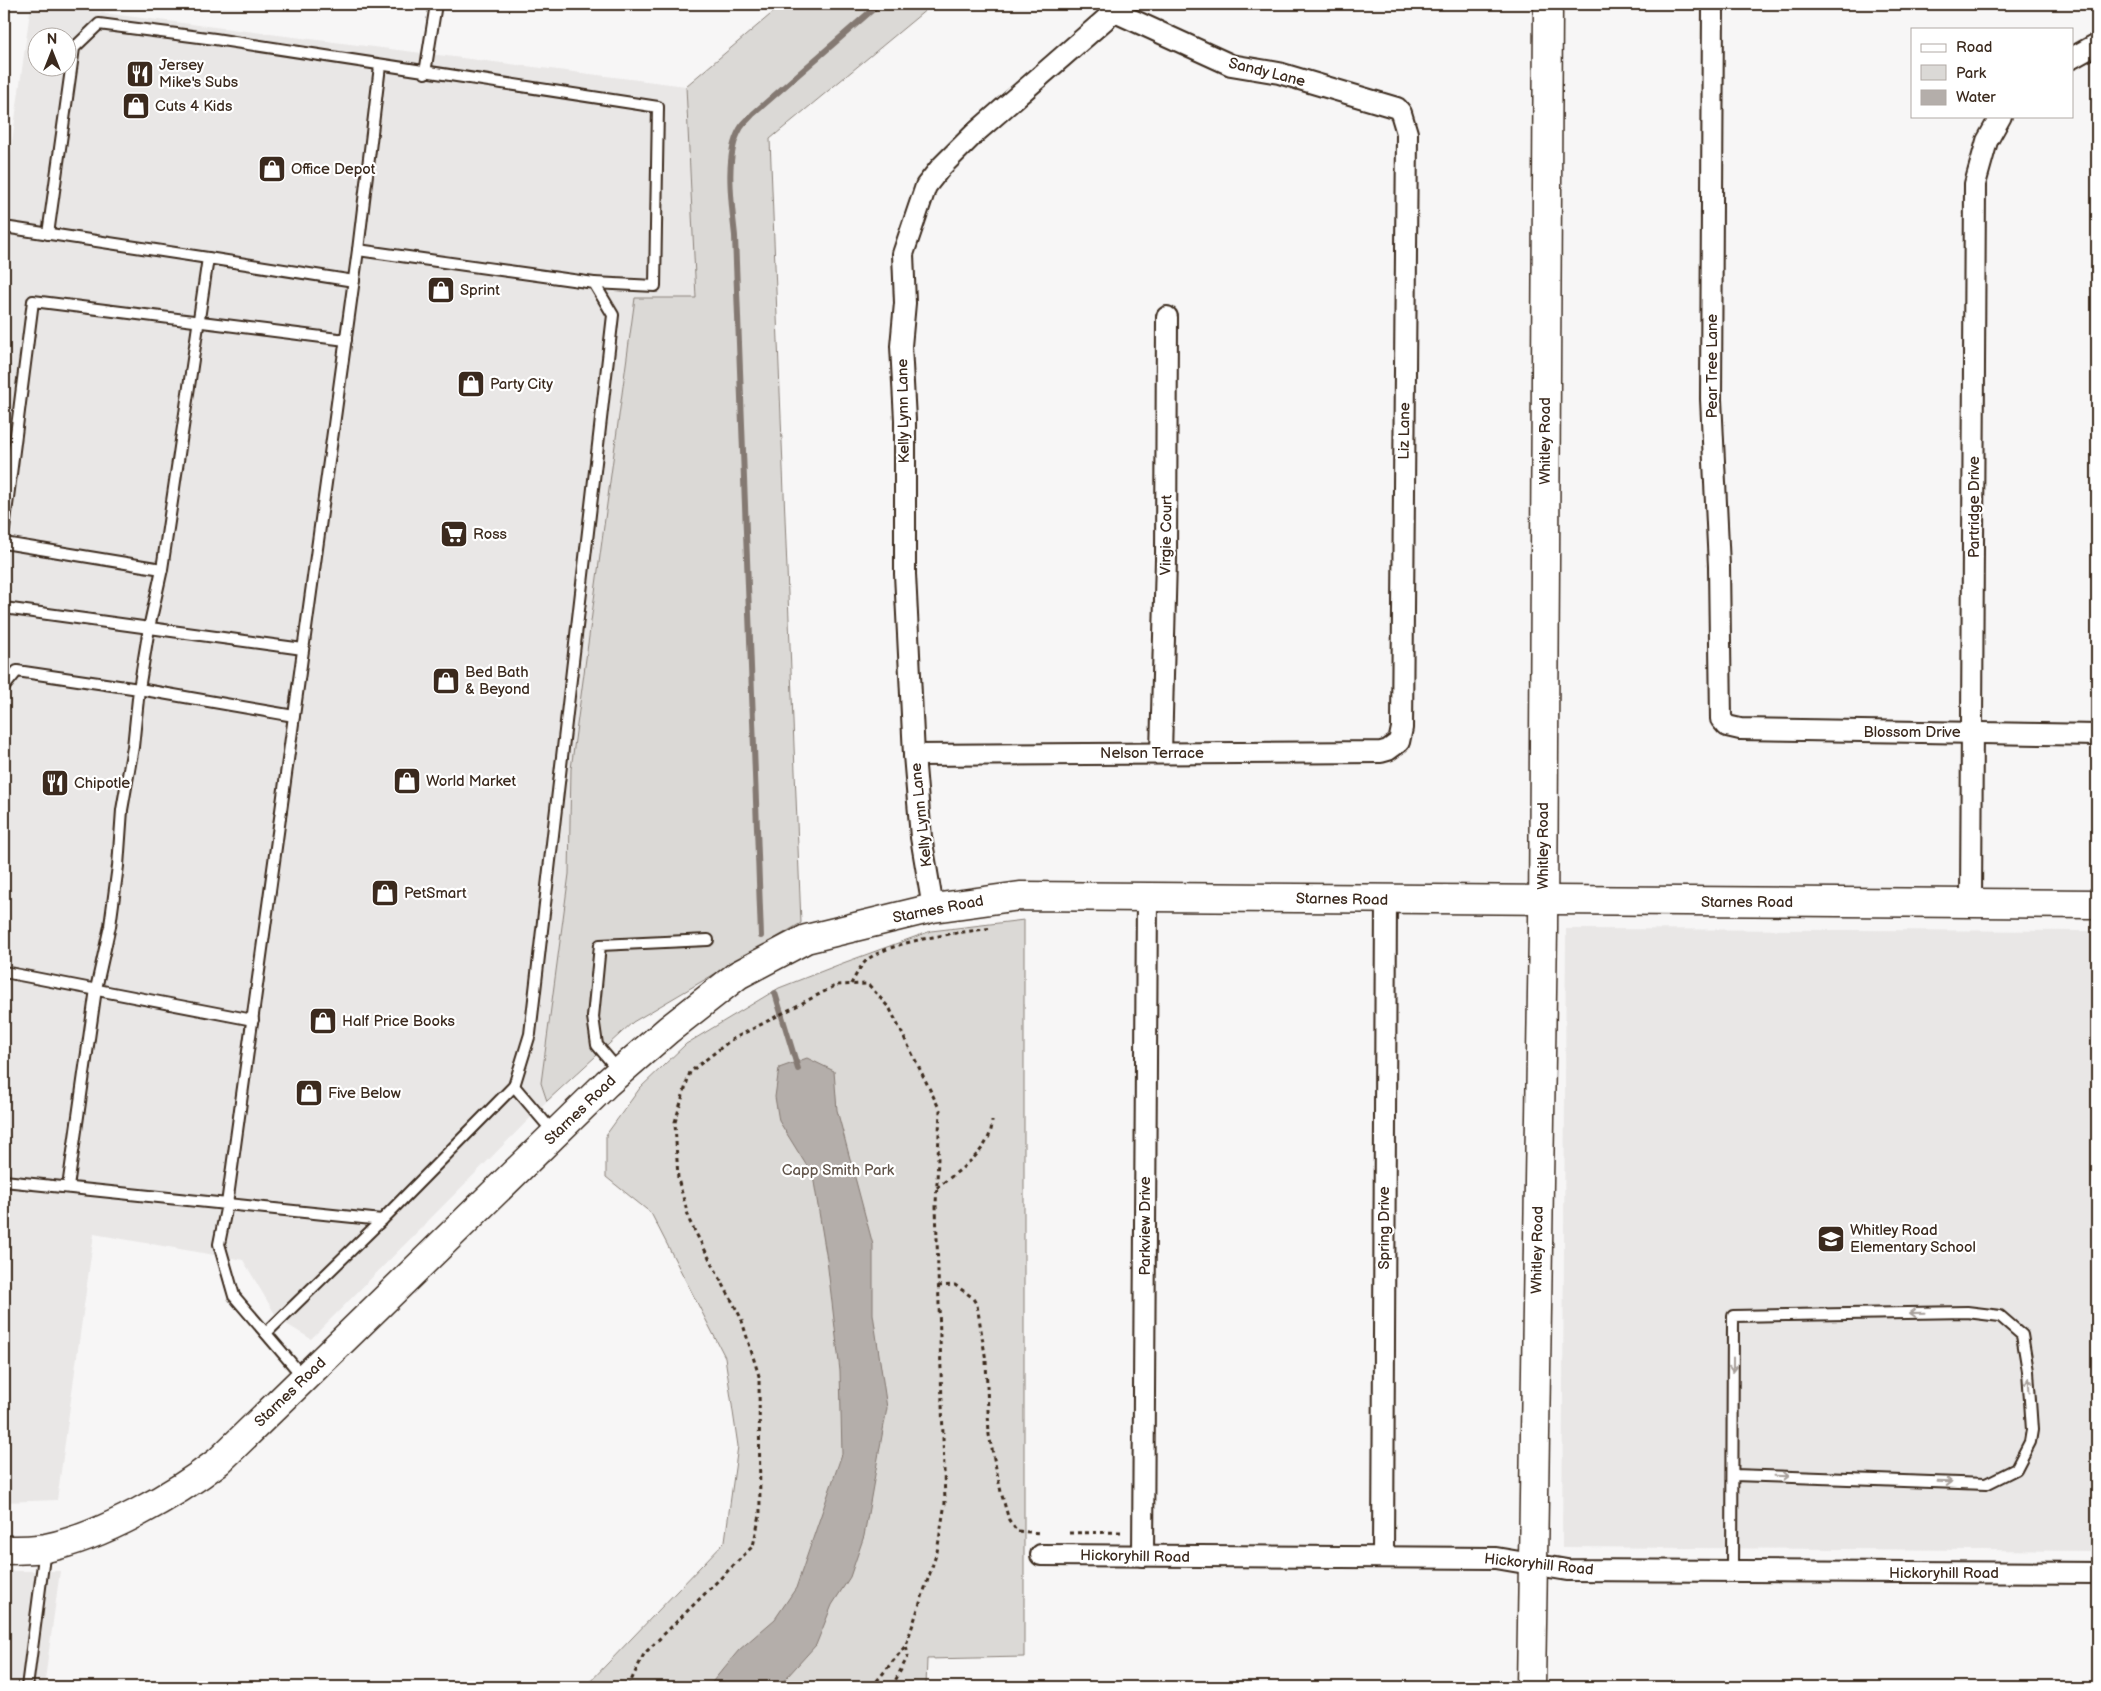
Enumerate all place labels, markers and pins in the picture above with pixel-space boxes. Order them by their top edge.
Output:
place label: Jersey Mike's Subs [159,56,239,92]
restaurant icon: Jersey Mike's Subs [125,59,155,89]
shop icon: Cuts 4 Kids [121,91,151,121]
place label: Cuts 4 Kids [155,97,233,116]
shop icon: Office Depot [257,154,287,184]
place label: Office Depot [291,160,376,179]
shop icon: Sprint [426,275,456,305]
place label: Sprint [460,281,500,300]
shop icon: Party City [456,369,486,399]
place label: Party City [490,375,553,394]
supermarket icon: Ross [439,519,469,549]
place label: Ross [473,525,508,544]
place label: Bed Bath & Beyond [465,663,530,699]
shop icon: Bed Bath & Beyond [431,666,461,696]
shop icon: World Market [392,766,422,796]
restaurant icon: Chipotle [40,768,70,798]
place label: World Market [426,772,516,791]
place label: Chipotle [74,774,130,793]
shop icon: PetSmart [370,878,400,908]
place label: PetSmart [404,884,467,903]
shop icon: Half Price Books [308,1006,338,1036]
place label: Half Price Books [342,1012,455,1031]
shop icon: Five Below [294,1078,324,1108]
place label: Five Below [328,1084,401,1103]
place label: Whitley Road Elementary School [1850,1221,1976,1257]
school or university icon: Whitley Road Elementary School [1816,1224,1846,1254]

